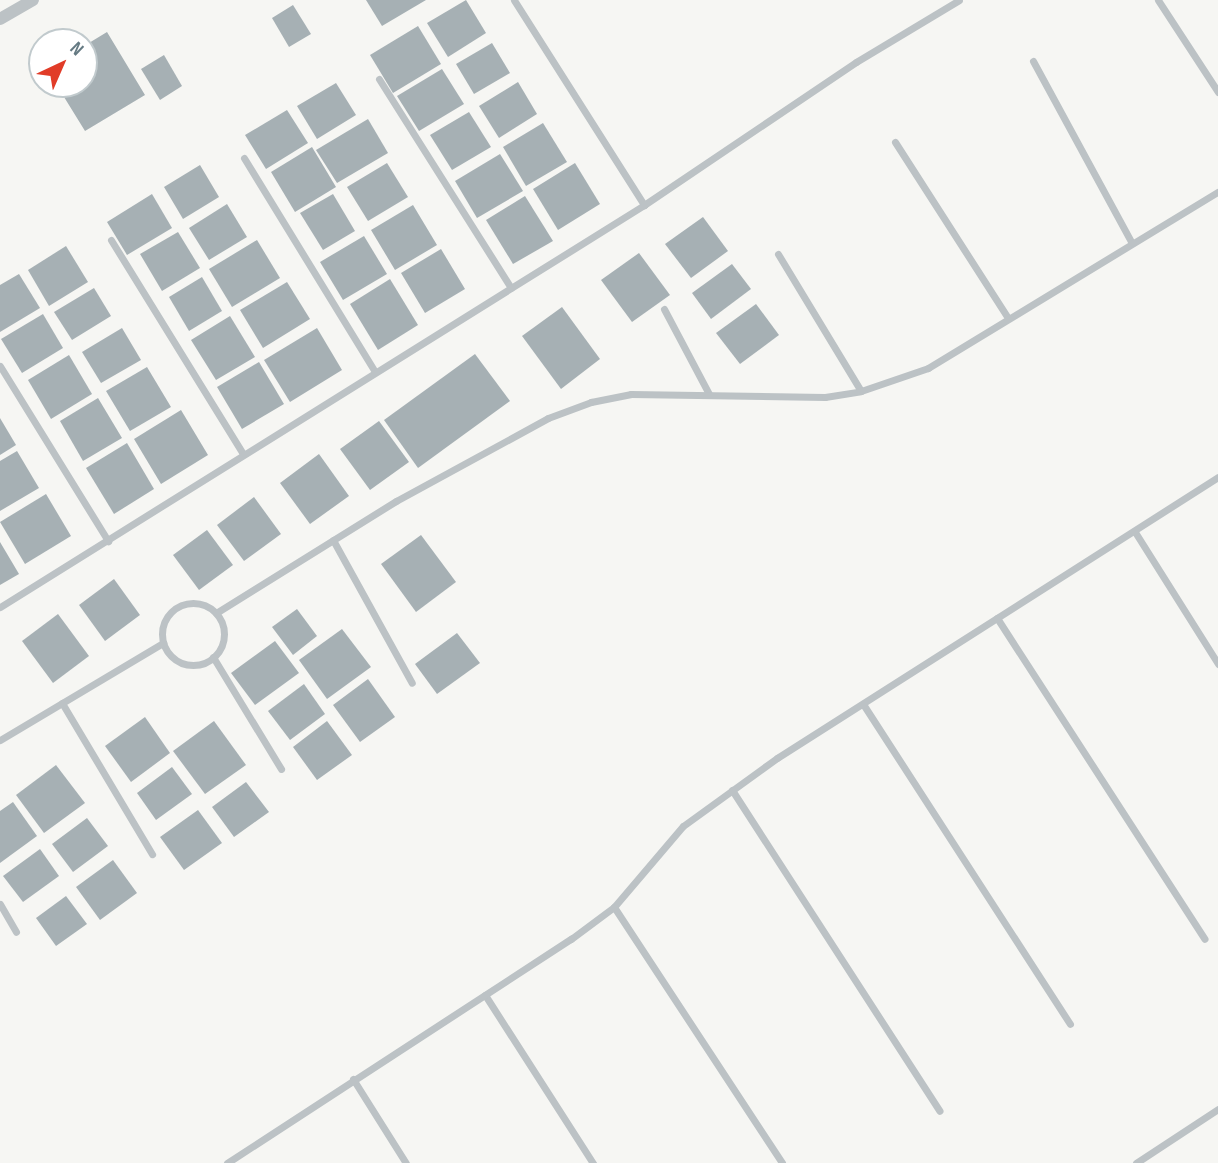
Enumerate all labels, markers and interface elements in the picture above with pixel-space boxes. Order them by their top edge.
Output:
north arrow [28,28,98,98]
text: N [65,37,88,61]

